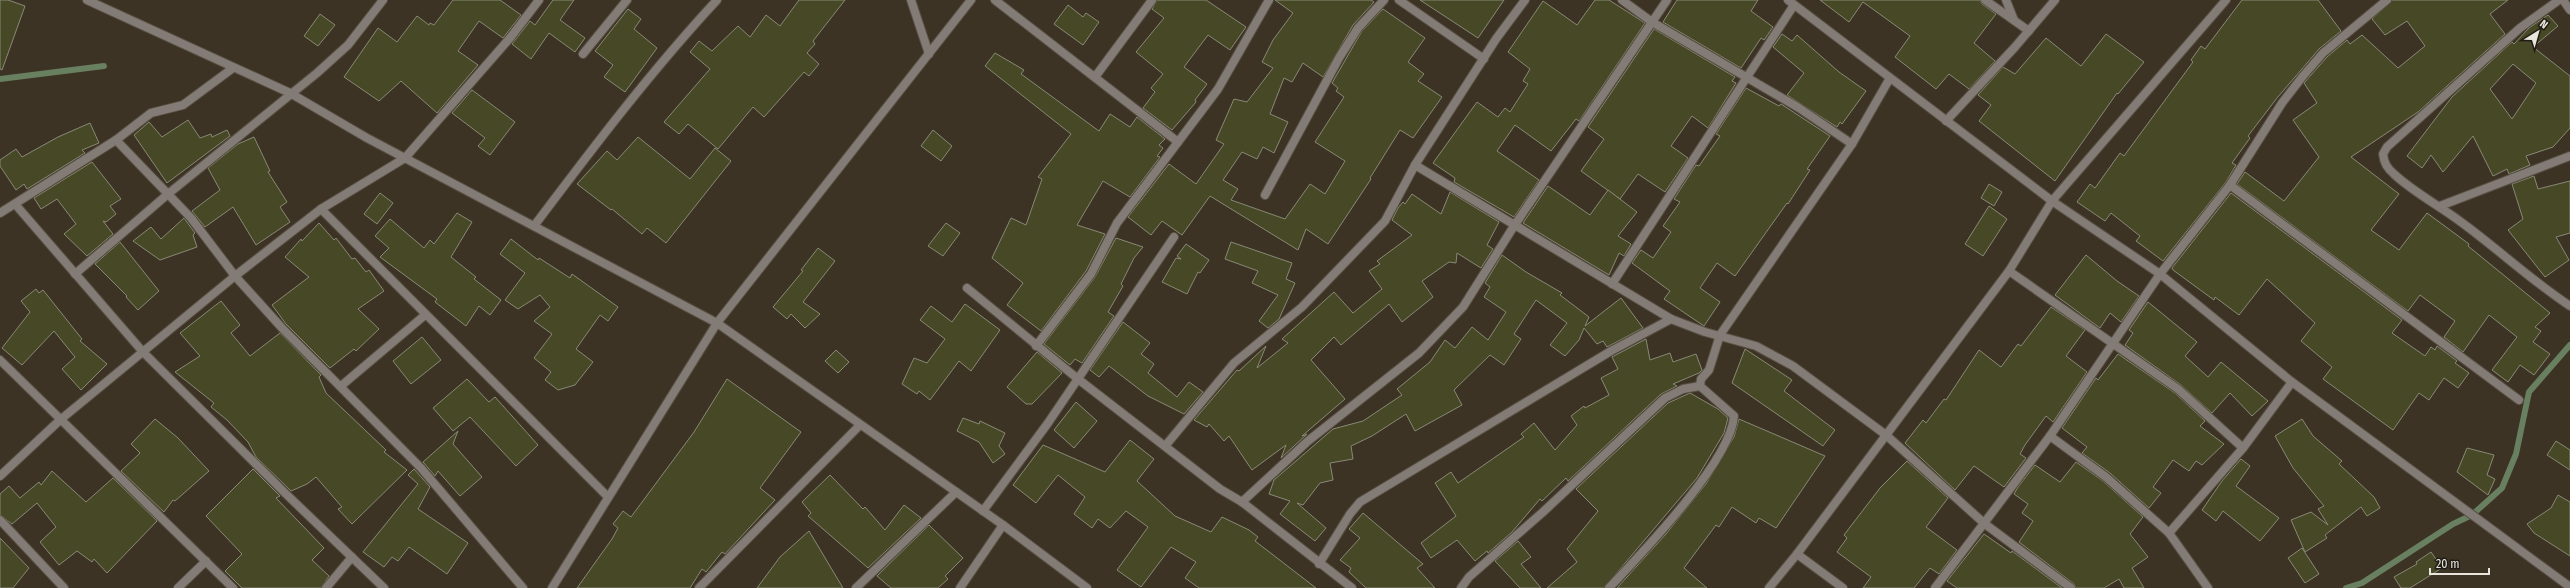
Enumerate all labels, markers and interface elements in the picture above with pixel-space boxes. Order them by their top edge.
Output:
north arrow [2518,12,2558,52]
text: N [2537,17,2550,32]
scale bar [2430,550,2489,576]
text: 20 m [2436,557,2460,571]

